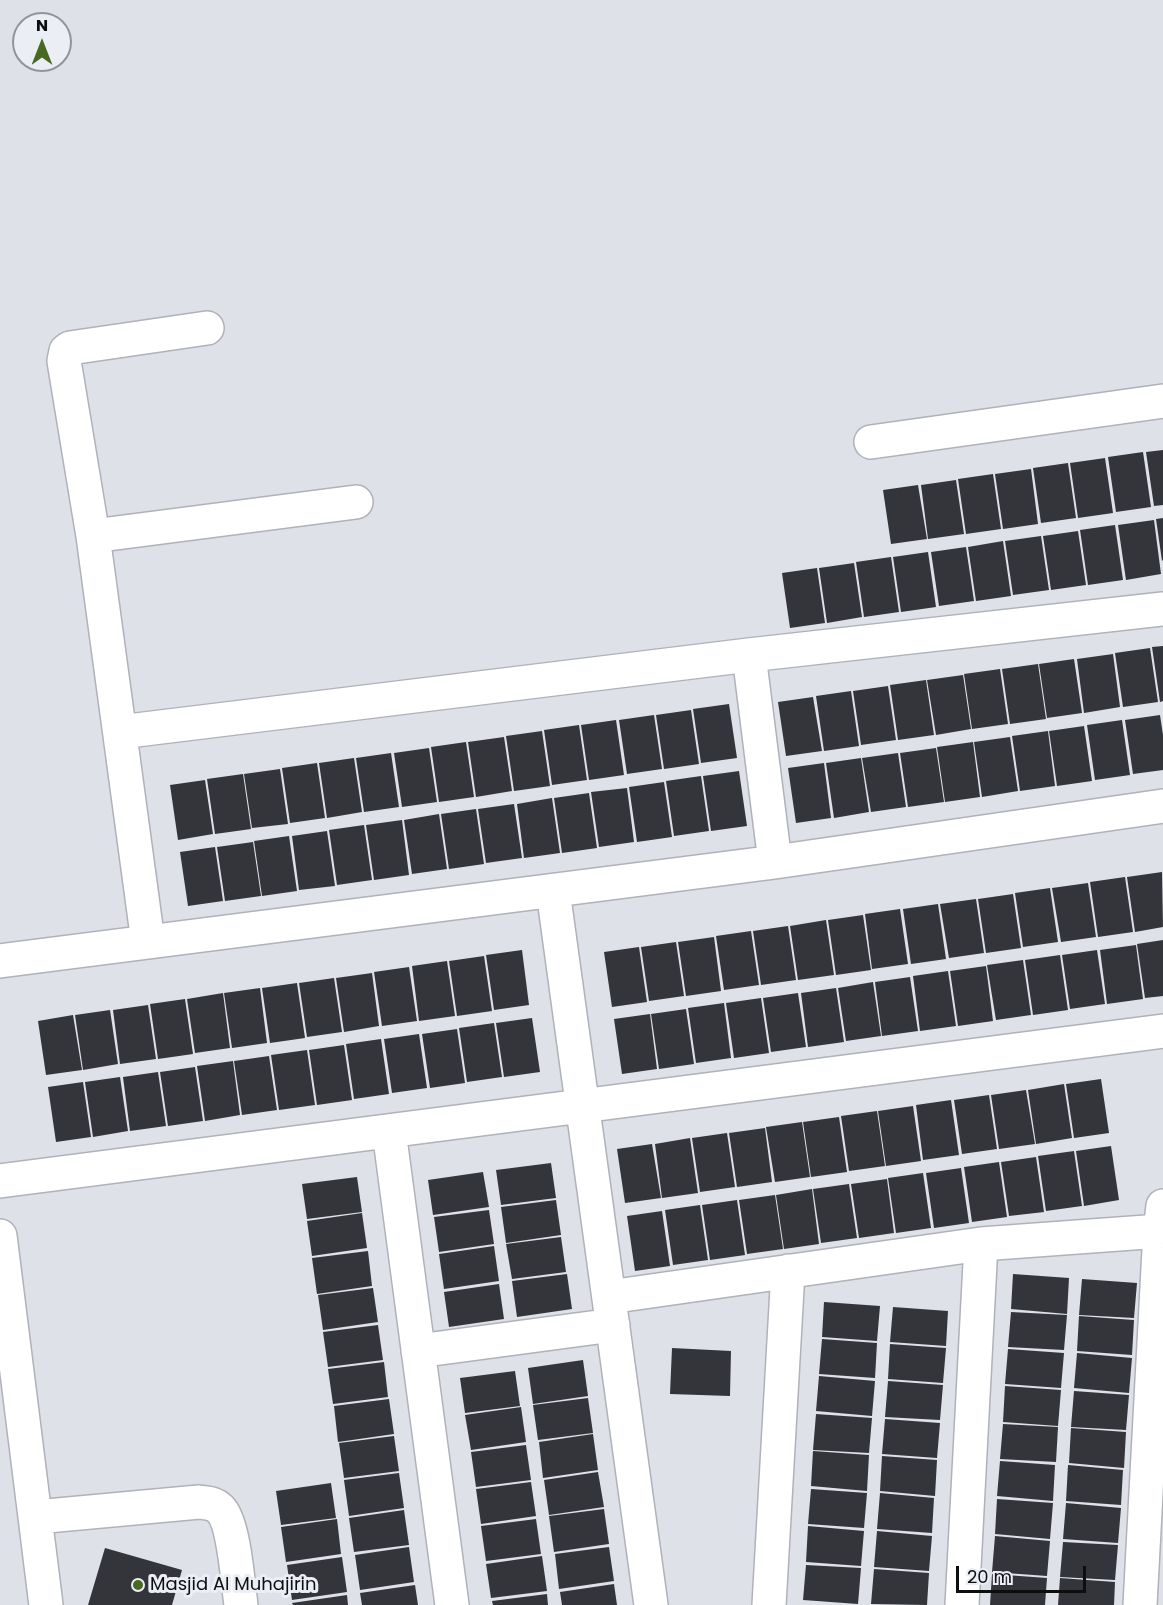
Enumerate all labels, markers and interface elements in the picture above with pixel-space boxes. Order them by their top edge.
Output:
north arrow [12,12,72,72]
text: N [36,14,48,37]
scale bar [959,1554,1090,1592]
text: 20 m [967,1564,1012,1589]
place label: Masjid Al Muhajirin [150,1574,317,1596]
marker: Masjid Al Muhajirin [131,1578,145,1592]

